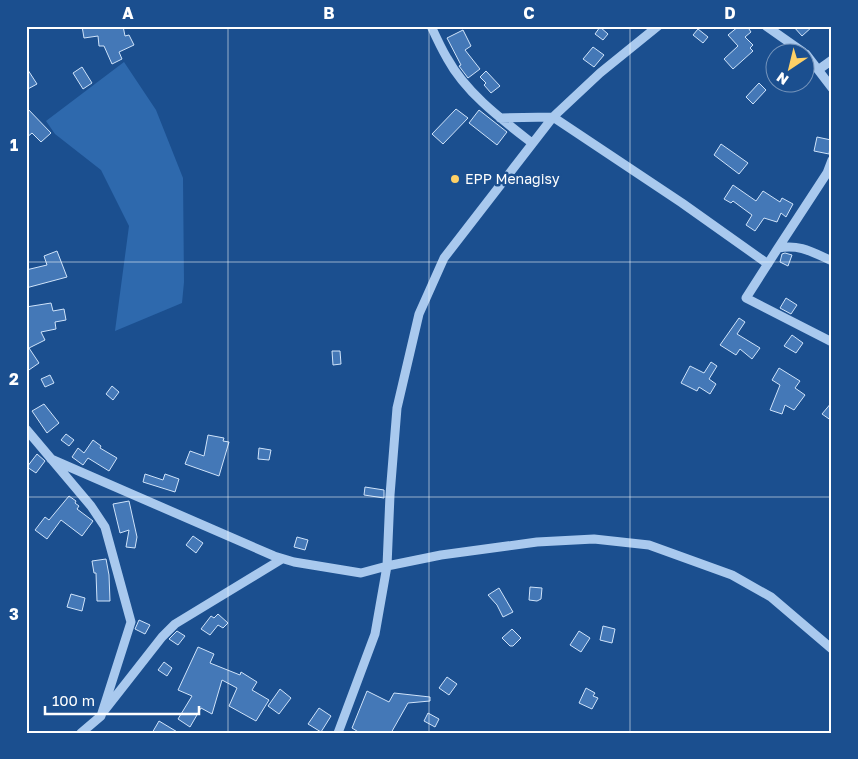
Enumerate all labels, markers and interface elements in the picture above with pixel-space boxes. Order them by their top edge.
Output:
text: A [122,3,134,23]
text: B [323,3,335,23]
text: C [523,3,535,23]
text: D [724,3,736,23]
north arrow [766,42,816,92]
text: N [773,69,791,89]
text: 1 [10,135,18,155]
place label: EPP Menagisy [465,170,560,187]
marker: EPP Menagisy [449,173,461,185]
text: 2 [9,369,19,389]
text: 3 [9,604,19,624]
scale bar [45,684,199,716]
text: 100 m [52,691,95,709]

